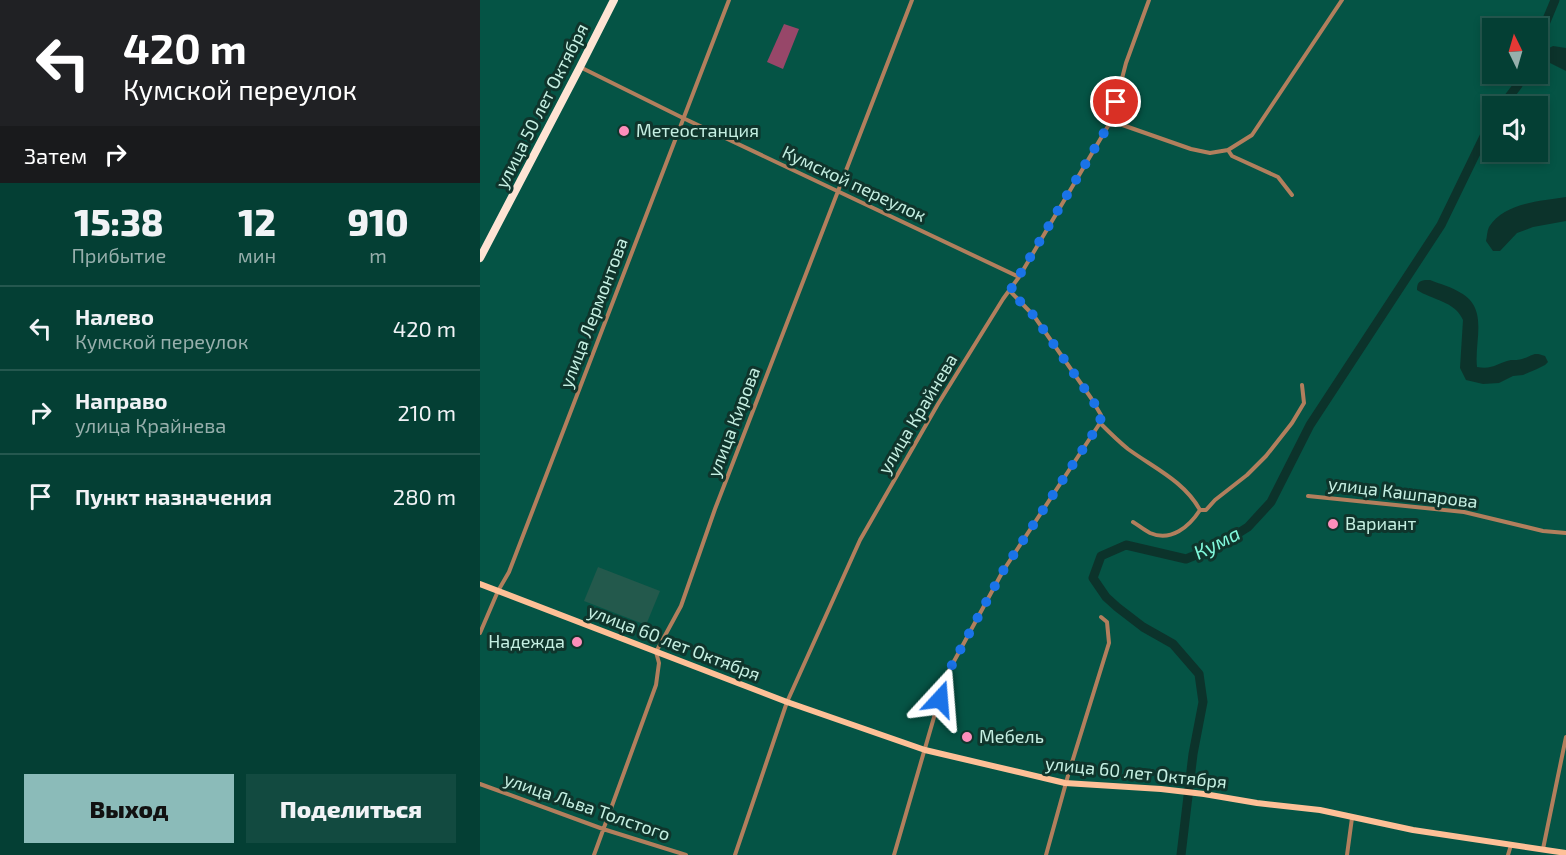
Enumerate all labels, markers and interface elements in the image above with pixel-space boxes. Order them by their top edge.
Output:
north arrow [1482,18,1548,84]
map controls [1482,18,1548,162]
street label: улица 50 лет Октября [490,19,592,192]
text: 420 m [123,22,247,72]
icon: left [24,24,102,102]
text: Кумской переулок [123,73,357,105]
pin [1090,76,1141,127]
icon: arrive [1099,85,1132,118]
button: sound [1482,96,1548,162]
place label: Метеостанция [636,119,759,141]
marker: Метеостанция [617,124,631,138]
icon: right [99,138,132,171]
street label: Кумской переулок [779,140,930,226]
text: Затем [24,142,87,168]
text: 15:38 [74,200,164,243]
text: 12 [238,200,276,243]
text: 910 [348,200,409,243]
street label: улица Лермонтова [554,234,632,391]
text: Прибытие [71,243,166,267]
text: мин [238,243,276,267]
text: m [369,243,387,267]
text: Налево [75,303,154,329]
icon: left [24,312,57,345]
text: 420 m [393,315,456,341]
text: Кумской переулок [75,329,248,353]
street label: улица Крайнева [873,349,962,478]
street label: улица Кирова [702,363,764,480]
text: Направо [75,387,168,413]
icon: right [24,396,57,429]
text: 210 m [397,399,456,425]
text: улица Крайнева [75,413,226,437]
street label: улица Кашпарова [1327,472,1479,512]
icon: arrive [24,480,57,513]
text: Пункт назначения [75,483,272,509]
text: 280 m [393,483,456,509]
place label: Вариант [1345,512,1417,534]
marker: Вариант [1326,517,1340,531]
water label: Кума [1189,520,1244,564]
street label: улица 60 лет Октября [585,599,764,685]
place label: Надежда [488,630,565,652]
marker: Надежда [570,635,584,649]
position arrow [908,667,972,731]
place label: Мебель [979,725,1044,747]
marker: Мебель [960,730,974,744]
street label: улица 60 лет Октября [1044,752,1228,792]
street label: улица Льва Толстого [501,767,673,845]
button: Выход [24,774,234,843]
button: Поделиться [246,774,456,843]

